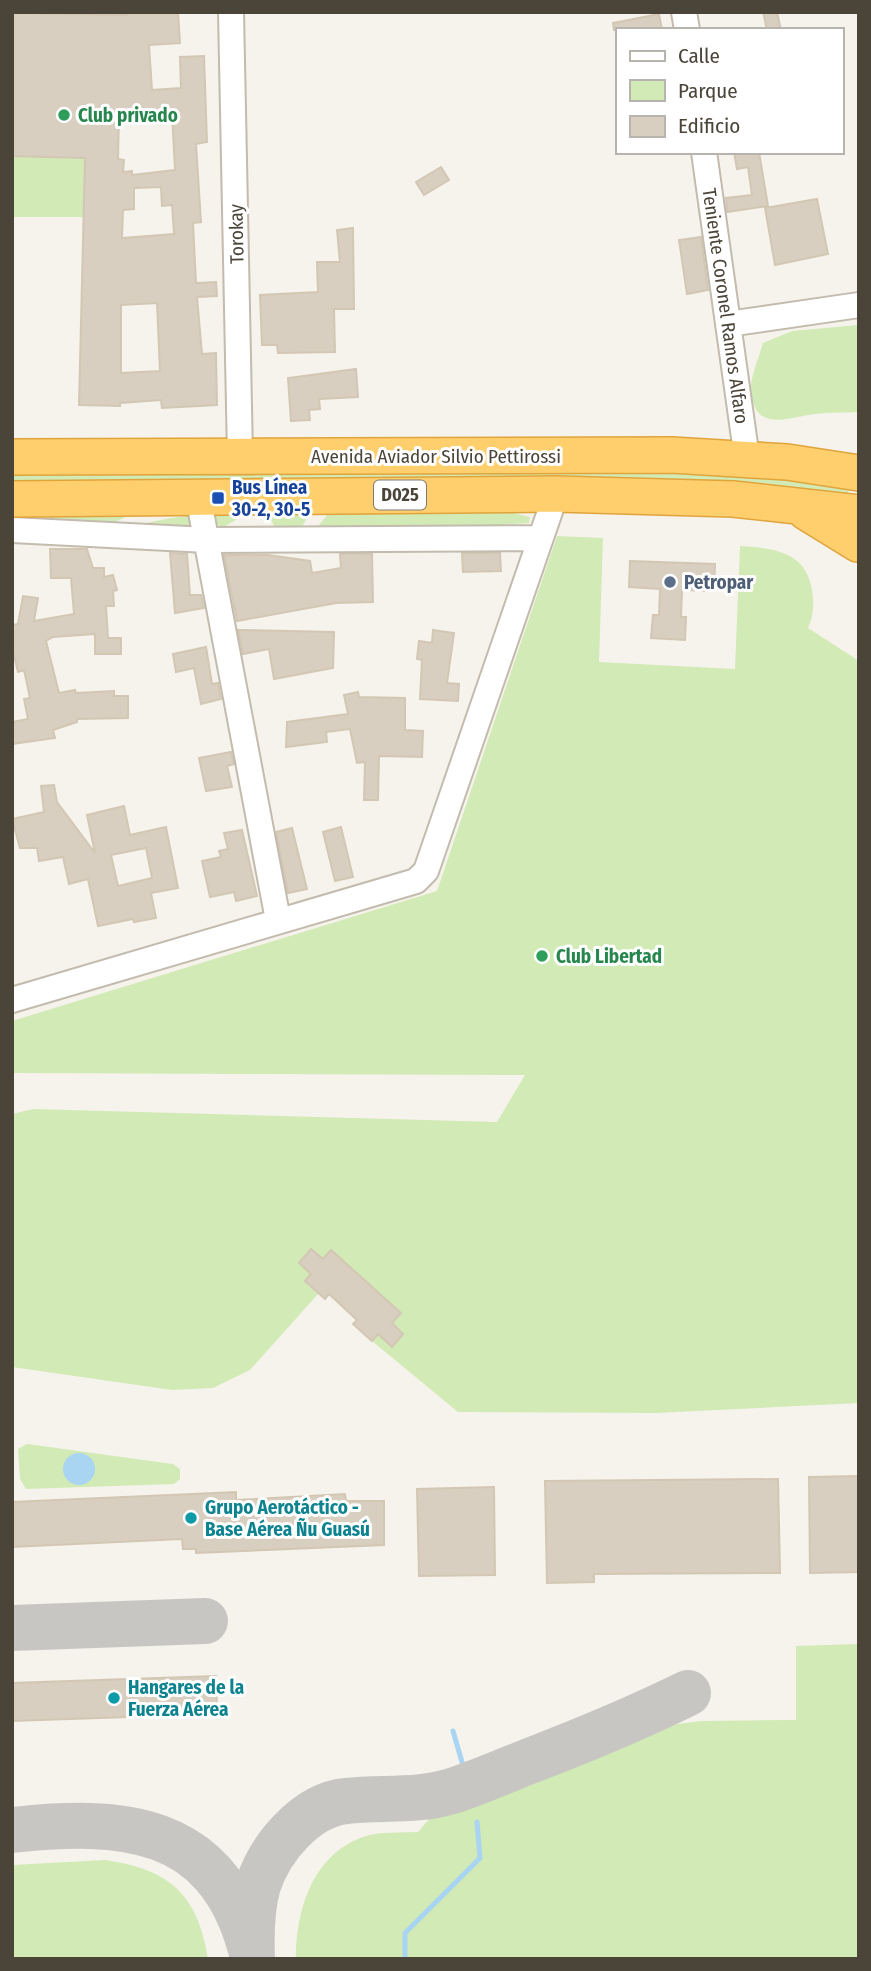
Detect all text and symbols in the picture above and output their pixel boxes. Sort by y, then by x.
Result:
legend [616,28,843,154]
text: Calle [678,43,720,69]
text: Parque [678,78,738,104]
place label: Club privado [78,104,178,127]
marker: Club privado [56,107,72,123]
text: Edificio [678,113,740,139]
street label: Teniente Coronel Ramos Alfaro [698,187,753,425]
street label: Torokay [224,203,249,264]
street label: Avenida Aviador Silvio Pettirossi [311,445,561,468]
place label: Bus Línea 30-2, 30-5 [231,476,310,521]
road number: D025 [374,480,426,509]
marker: Bus Línea 30-2, 30-5 [210,490,226,506]
place label: Petropar [684,571,754,594]
marker: Petropar [662,574,678,590]
place label: Club Libertad [556,945,662,968]
marker: Club Libertad [534,948,550,964]
place label: Grupo Aerotáctico - Base Aérea Ñu Guasú [205,1496,370,1541]
marker: Grupo Aerotáctico - Base Aérea Ñu Guasú [183,1510,199,1526]
place label: Hangares de la Fuerza Aérea [128,1676,244,1721]
marker: Hangares de la Fuerza Aérea [106,1690,122,1706]

